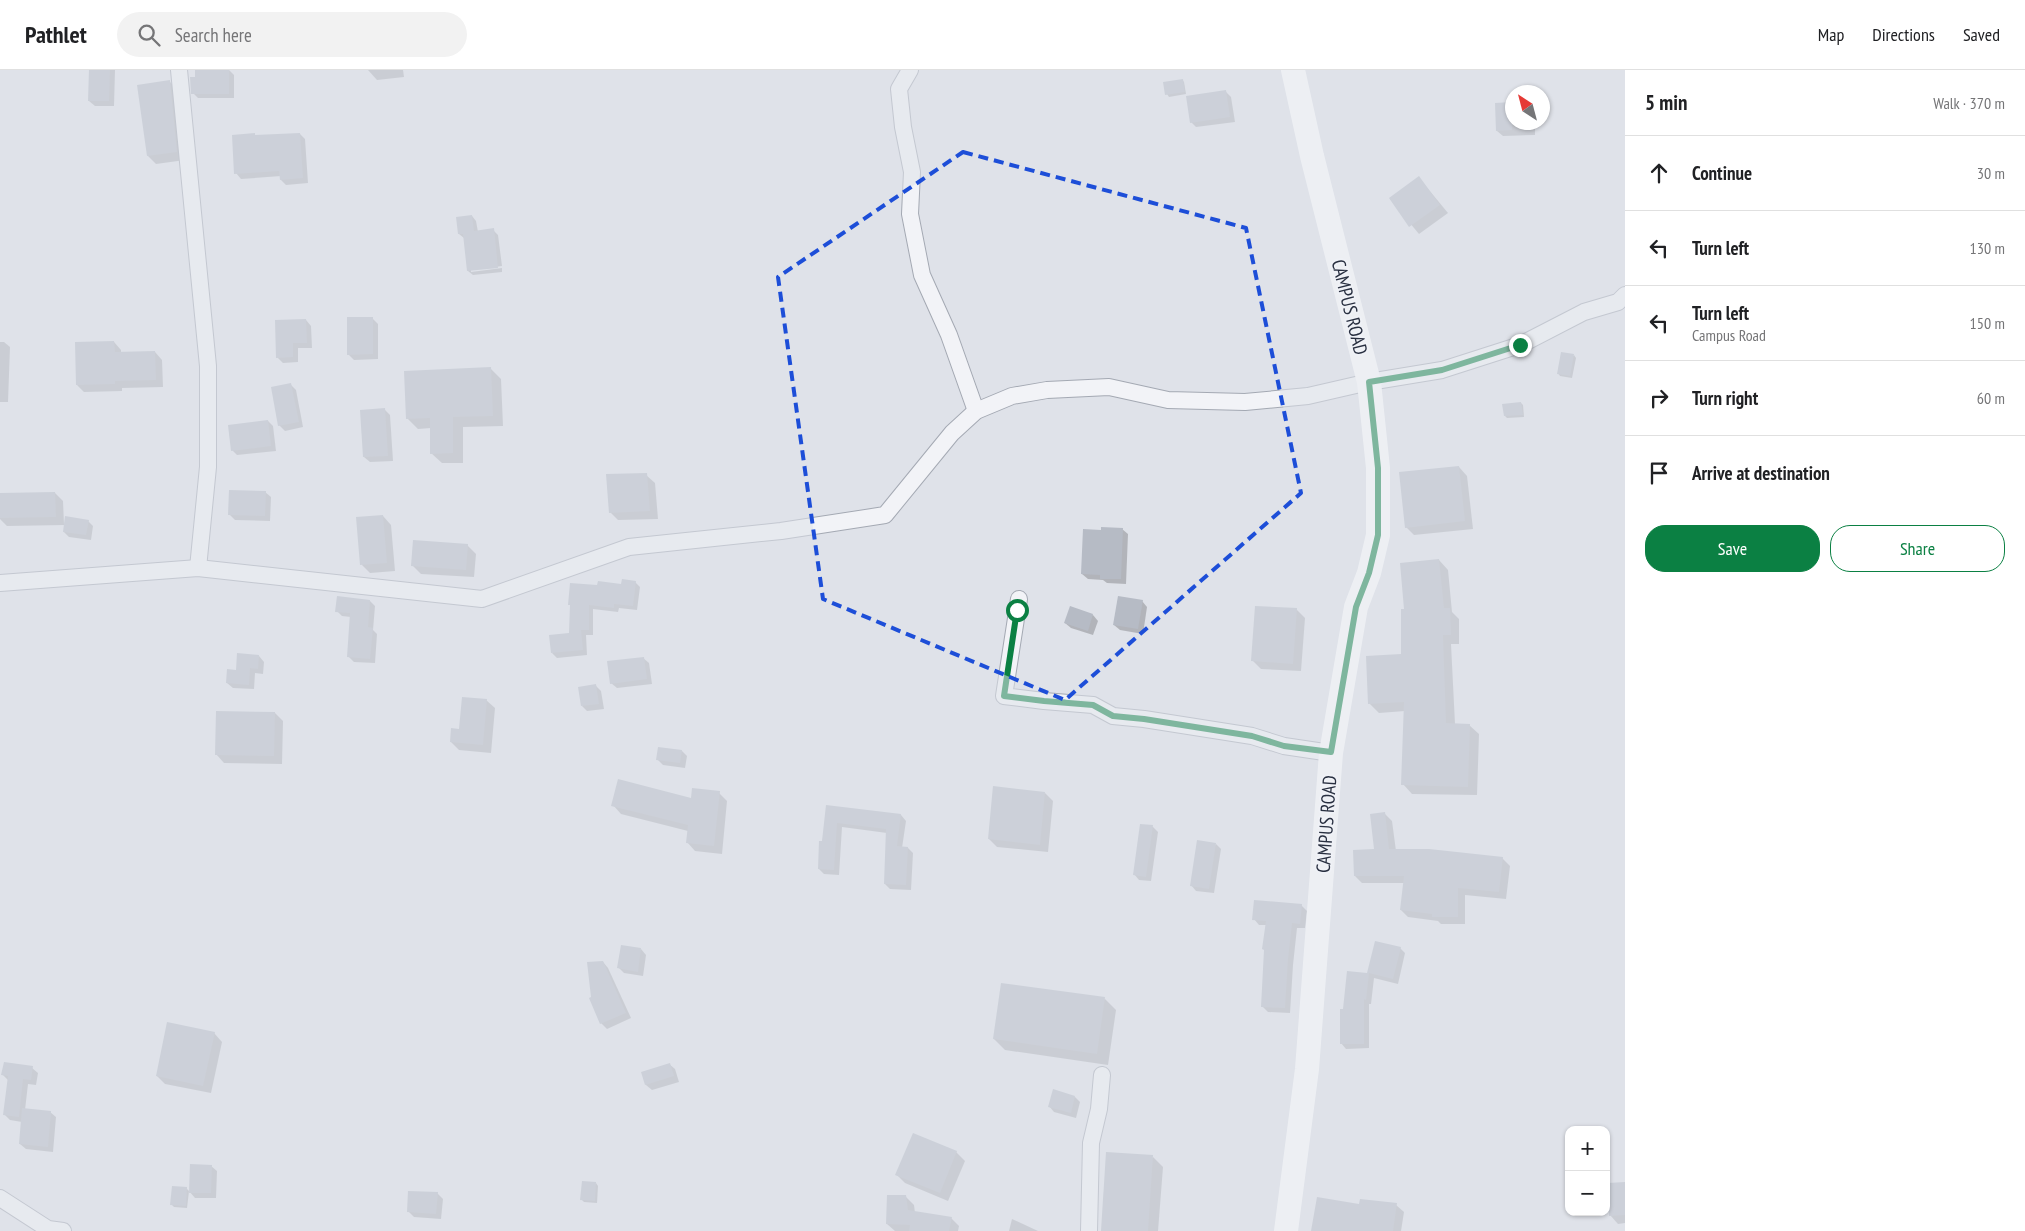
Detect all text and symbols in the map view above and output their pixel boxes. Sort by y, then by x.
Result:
search box [117,12,467,57]
text: Pathlet [25,19,87,50]
icon: search [135,21,163,49]
text: Search here [175,23,252,47]
text: Map [1818,23,1844,46]
text: Directions [1872,23,1935,46]
text: Saved [1963,23,2000,46]
north arrow [1505,85,1550,130]
text: 5 min [1645,89,1687,116]
text: Walk · 370 m [1933,93,2005,113]
icon: ahead [1645,159,1673,187]
text: Continue [1692,161,1752,185]
text: 30 m [1977,163,2005,183]
icon: left [1645,234,1673,262]
text: Turn left [1692,236,1749,260]
text: 130 m [1970,238,2005,258]
street label: CAMPUS ROAD [1327,257,1373,357]
text: Turn left [1692,301,1749,325]
icon: left [1645,309,1673,337]
text: 150 m [1970,313,2005,333]
text: Campus Road [1692,325,1766,345]
route end [1509,334,1532,357]
icon: right [1645,384,1673,412]
text: Turn right [1692,386,1758,410]
text: 60 m [1977,388,2005,408]
icon: arrive [1645,459,1673,487]
text: Arrive at destination [1692,461,1830,485]
button: Save [1645,525,1820,572]
button: Share [1830,525,2005,572]
route start [1006,599,1029,622]
street label: CAMPUS ROAD [1311,774,1341,873]
map controls [1565,1126,1610,1216]
button: + [1565,1126,1610,1171]
button: − [1565,1171,1610,1216]

